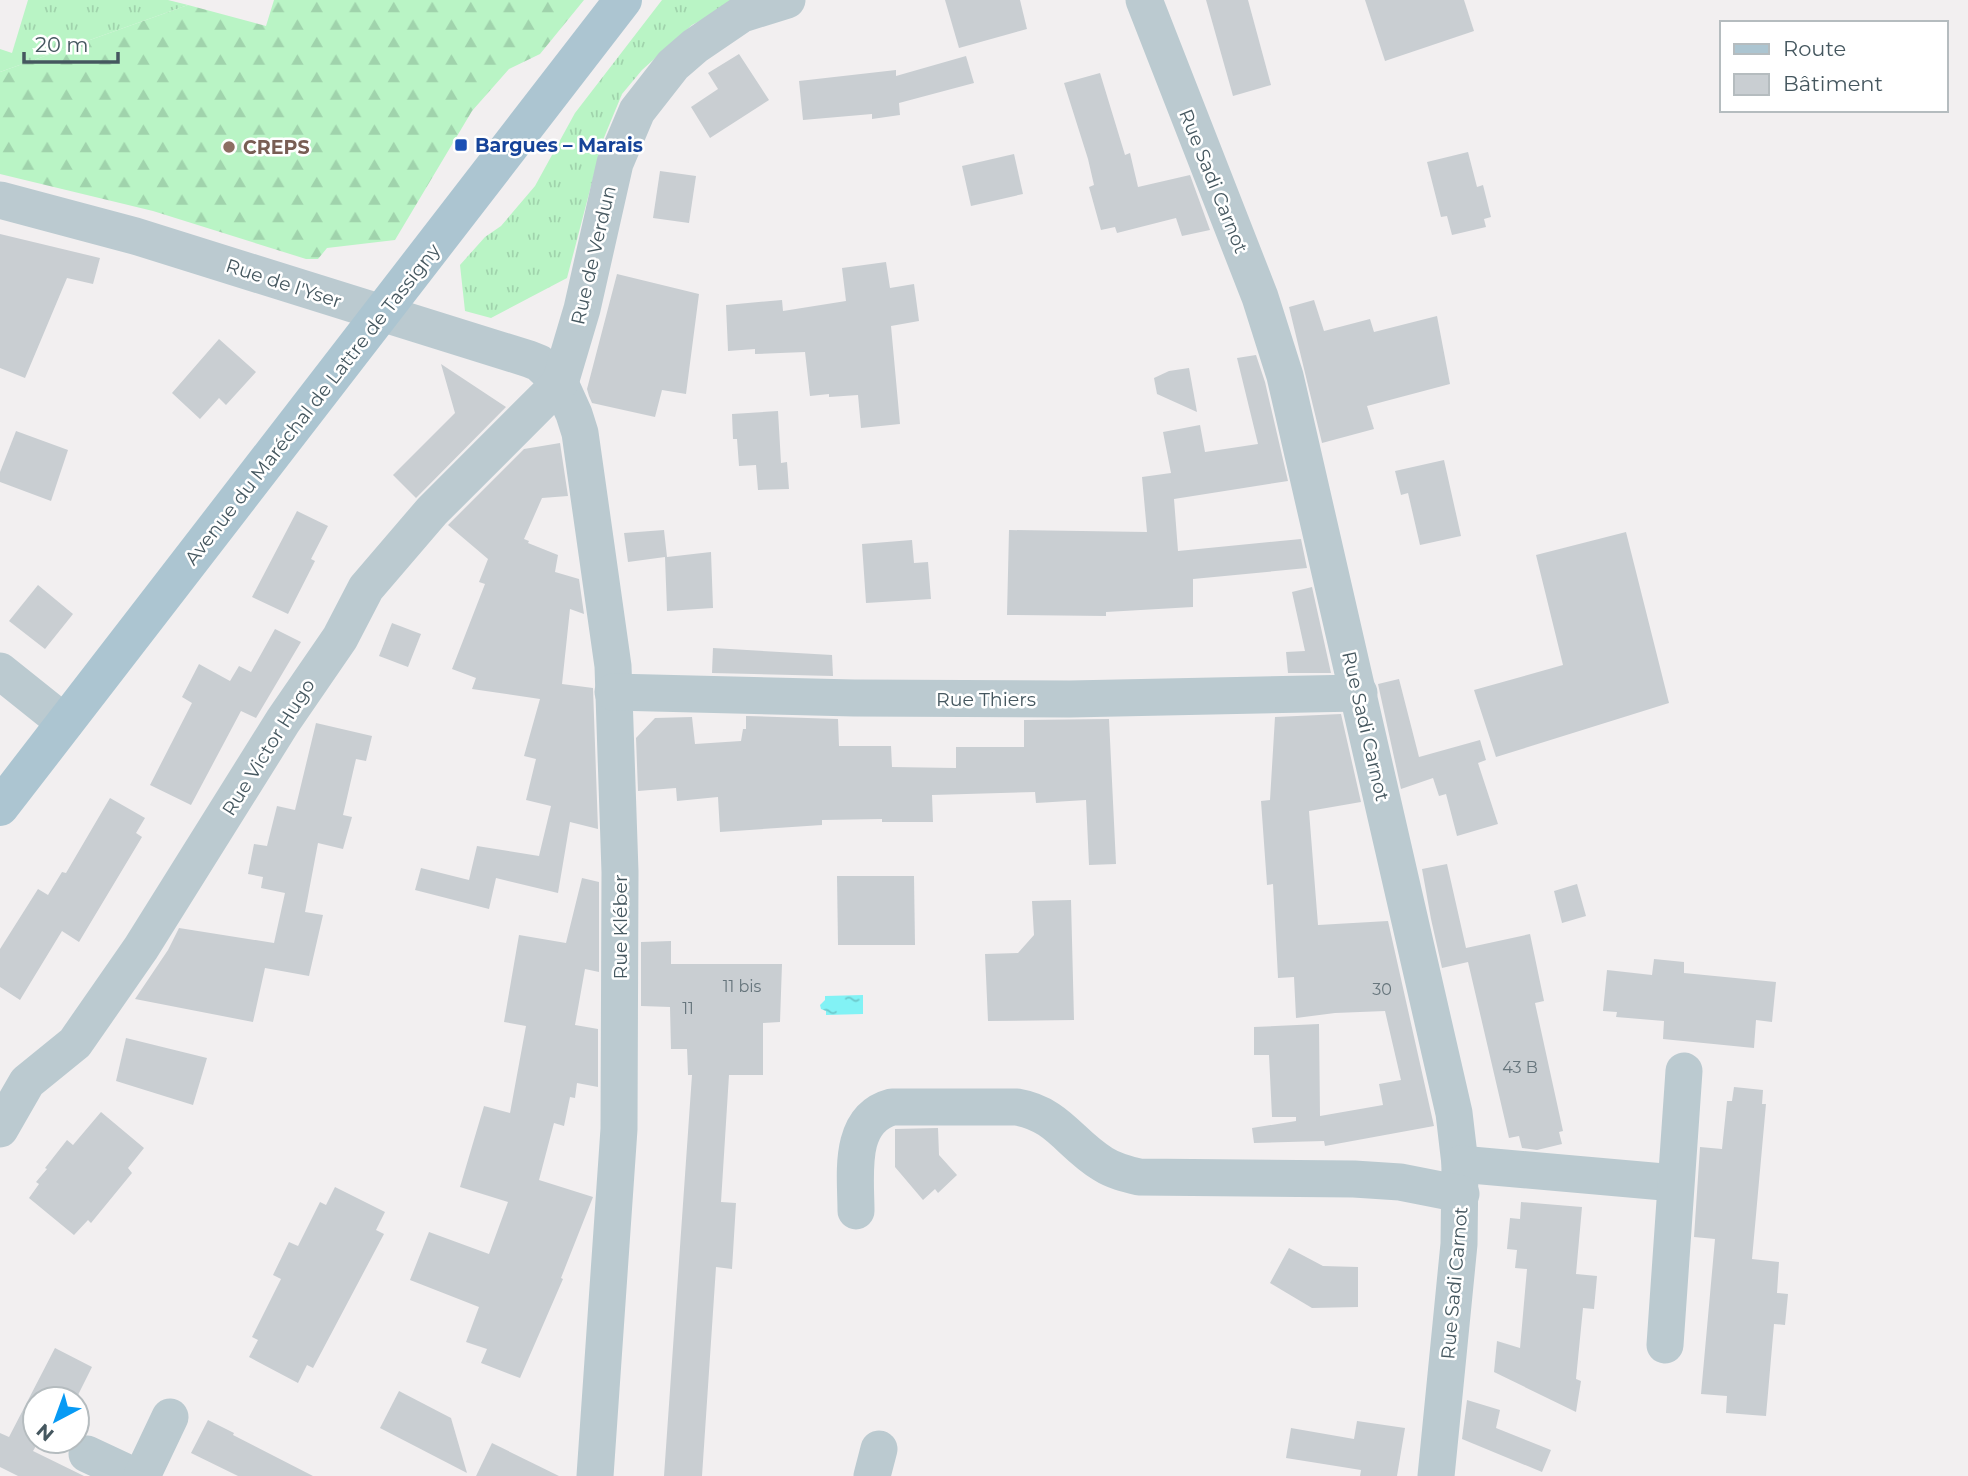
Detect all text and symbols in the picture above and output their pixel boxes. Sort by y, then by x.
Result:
scale bar [24,21,119,65]
legend [1720,21,1947,112]
text: 20 m [35,32,89,57]
text: Route [1783,36,1846,61]
text: Bâtiment [1783,71,1883,96]
street label: Rue Sadi Carnot [1174,106,1253,257]
place label: Bargues – Marais [475,134,643,157]
place label: CREPS [243,136,310,159]
marker: Bargues – Marais [453,137,469,153]
marker: CREPS [221,139,237,155]
street label: Rue de Verdun [566,183,621,327]
street label: Avenue du Maréchal de Lattre de Tassigny [180,239,445,570]
street label: Rue de l'Yser [223,254,345,313]
street label: Rue Sadi Carnot [1337,649,1394,804]
street label: Rue Victor Hugo [217,675,320,820]
street label: Rue Thiers [936,688,1036,711]
street label: Rue Kléber [609,874,632,980]
house number: 11 bis [723,977,762,996]
house number: 30 [1372,980,1392,999]
house number: 11 [682,999,694,1018]
house number: 43 B [1502,1058,1538,1077]
street label: Rue Sadi Carnot [1436,1205,1473,1360]
north arrow [21,1385,91,1455]
text: N [32,1419,59,1446]

